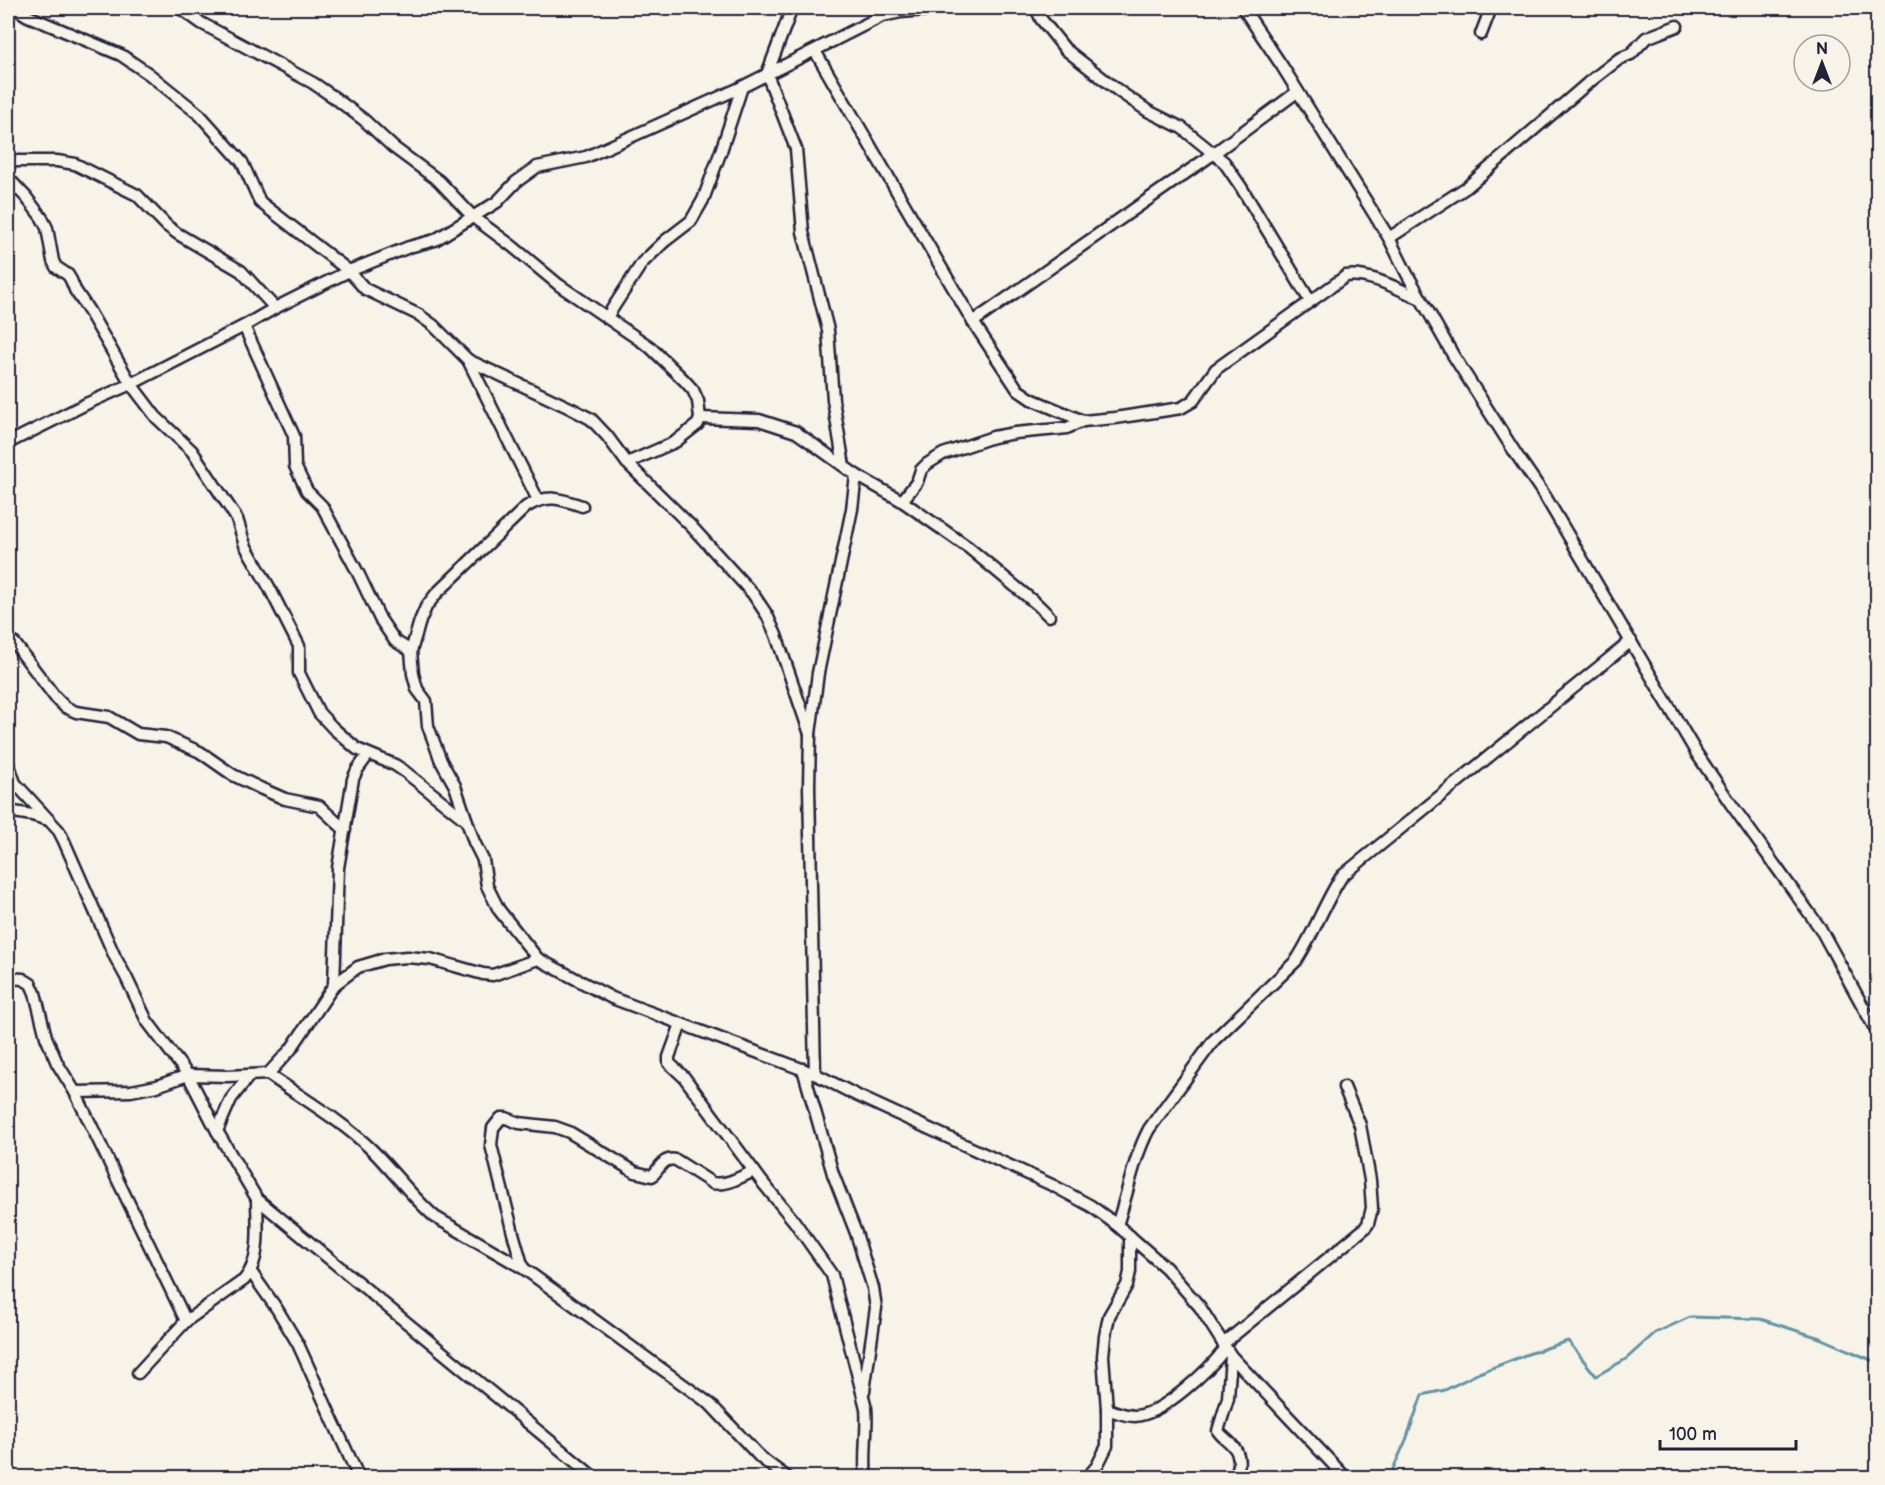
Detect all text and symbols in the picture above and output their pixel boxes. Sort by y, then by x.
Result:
north arrow [1792,33,1852,93]
text: N [1816,40,1828,59]
scale bar [1660,1413,1796,1451]
text: 100 m [1669,1424,1717,1445]

